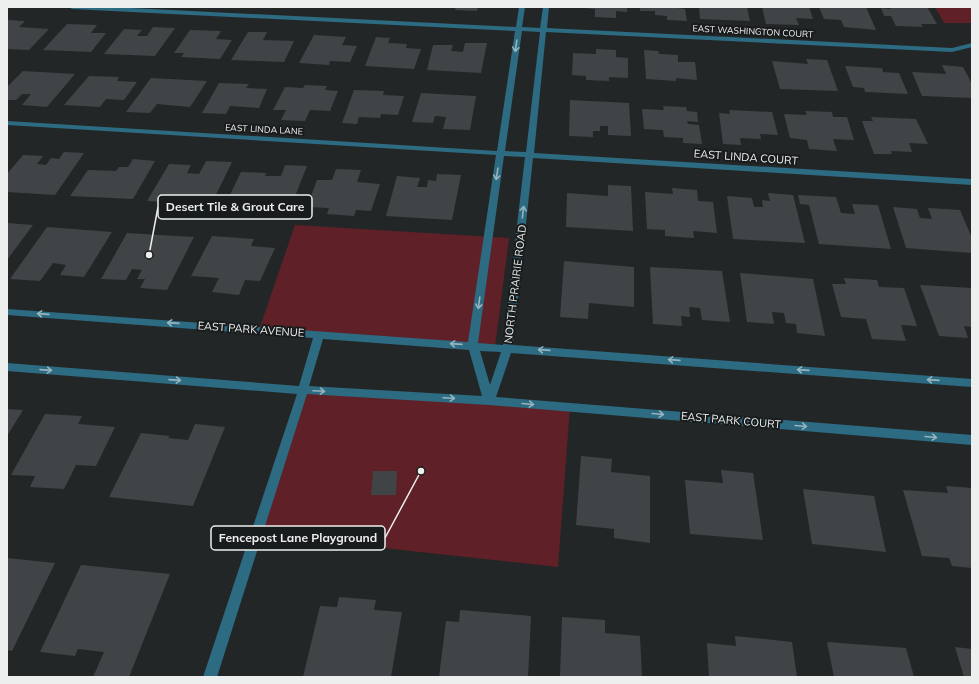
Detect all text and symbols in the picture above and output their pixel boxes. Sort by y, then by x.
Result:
street label: EAST WASHINGTON COURT [692,22,814,40]
one-way arrow [512,39,520,52]
street label: EAST LINDA LANE [225,121,303,137]
street label: EAST LINDA COURT [693,146,799,168]
one-way arrow [493,167,501,180]
callout: Desert Tile & Grout Care [158,195,312,219]
text: Desert Tile & Grout Care [166,199,305,214]
one-way arrow [520,206,527,219]
street label: NORTH PRAIRIE ROAD [501,224,529,344]
one-way arrow [475,296,483,309]
one-way arrow [37,311,50,318]
street label: EAST PARK AVENUE [197,318,305,340]
one-way arrow [167,320,180,327]
one-way arrow [450,340,463,347]
one-way arrow [538,347,551,354]
one-way arrow [668,357,681,364]
one-way arrow [39,366,52,374]
one-way arrow [797,367,810,374]
one-way arrow [169,376,182,384]
one-way arrow [927,376,940,383]
one-way arrow [312,387,325,394]
one-way arrow [442,395,455,402]
one-way arrow [521,400,534,407]
street label: EAST PARK COURT [680,409,782,431]
one-way arrow [651,411,664,418]
one-way arrow [794,423,807,430]
one-way arrow [924,433,937,440]
callout: Fencepost Lane Playground [211,526,385,550]
text: Fencepost Lane Playground [219,530,377,545]

